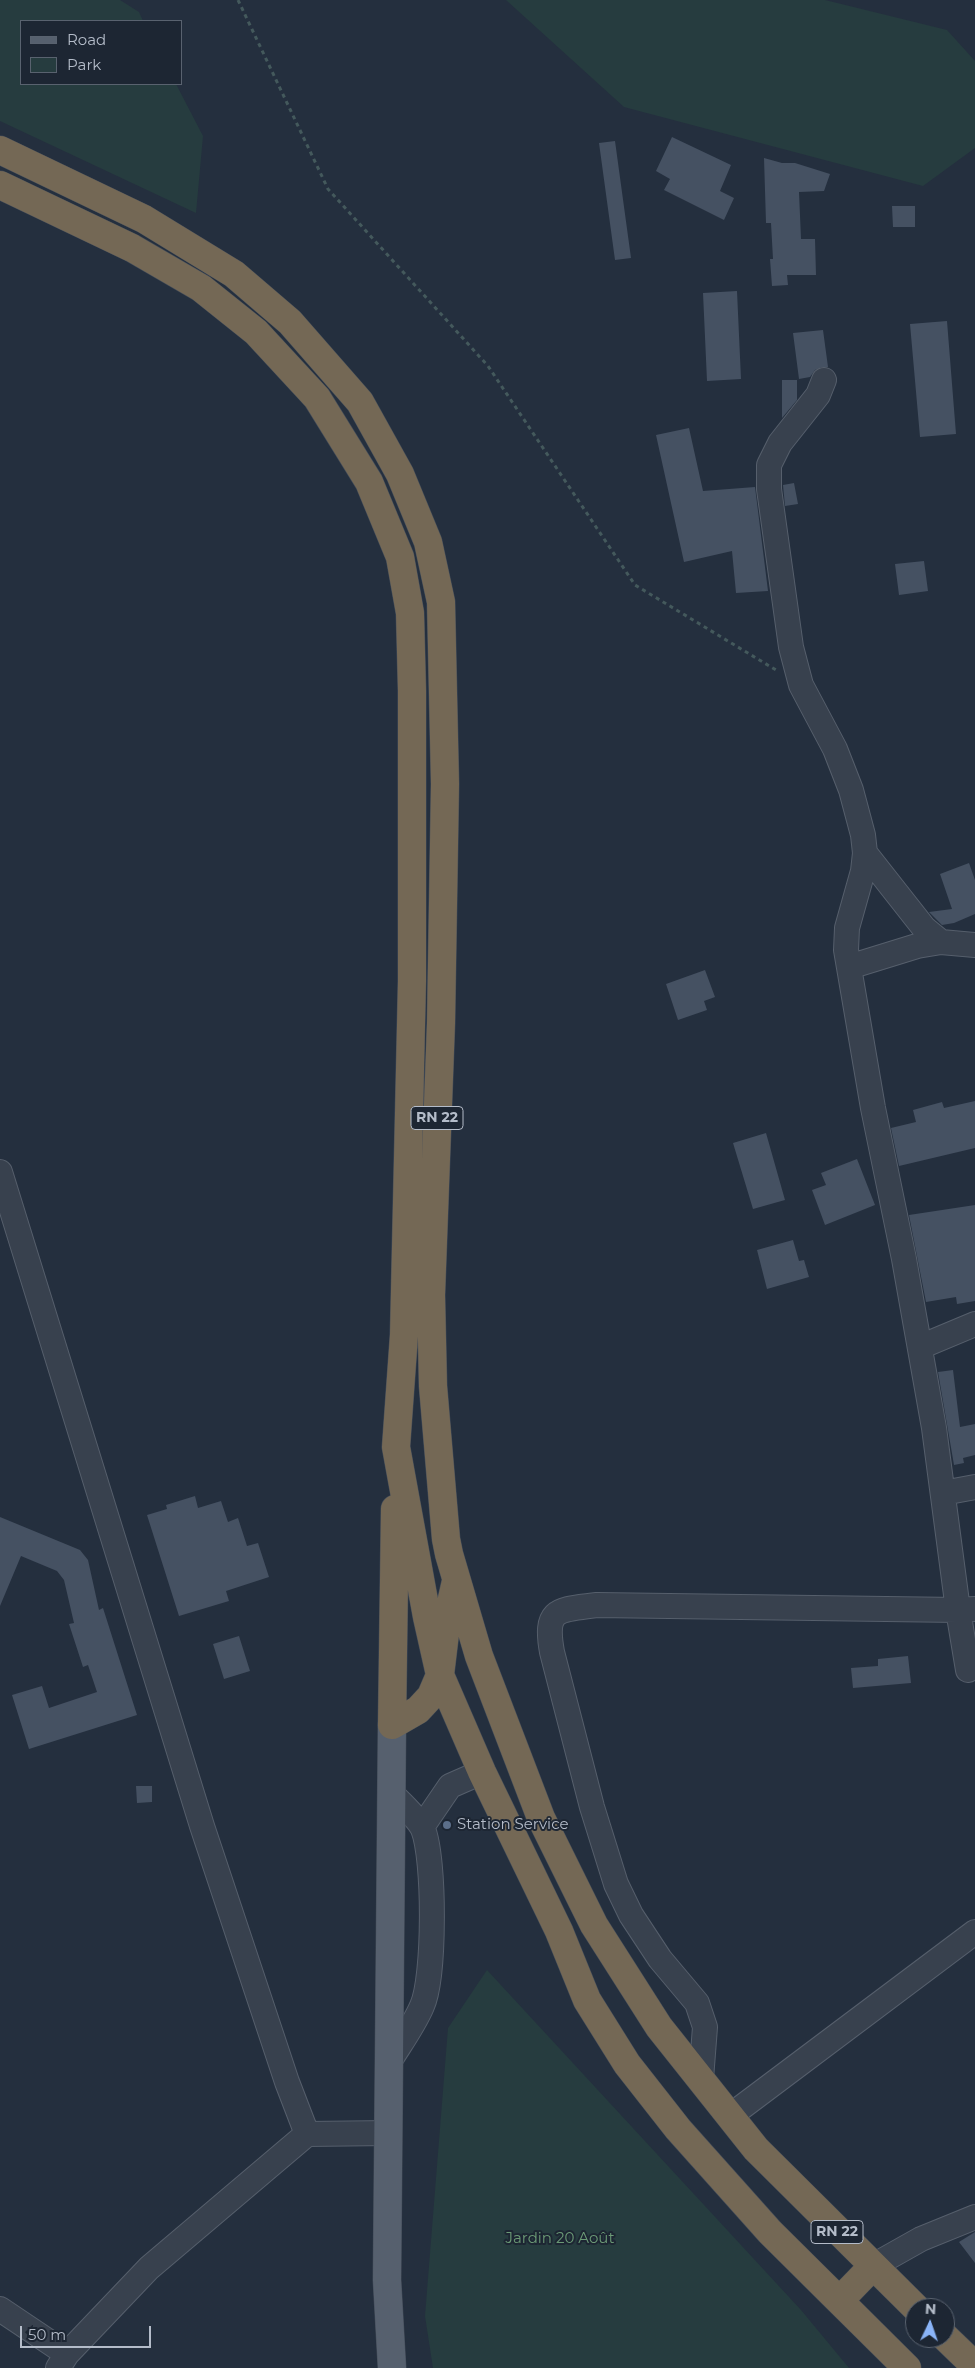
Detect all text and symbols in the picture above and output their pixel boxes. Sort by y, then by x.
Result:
legend [20,20,182,85]
text: Road [67,30,106,49]
text: Park [67,55,101,74]
road number: RN 22 [411,1106,463,1130]
place label: Station Service [457,1816,569,1834]
marker: Station Service [441,1819,453,1831]
road number: RN 22 [811,2220,863,2244]
park label: Jardin 20 Août [505,2230,615,2248]
north arrow [905,2298,955,2348]
text: N [925,2300,937,2318]
scale bar [22,2316,154,2348]
text: 50 m [28,2325,66,2344]

